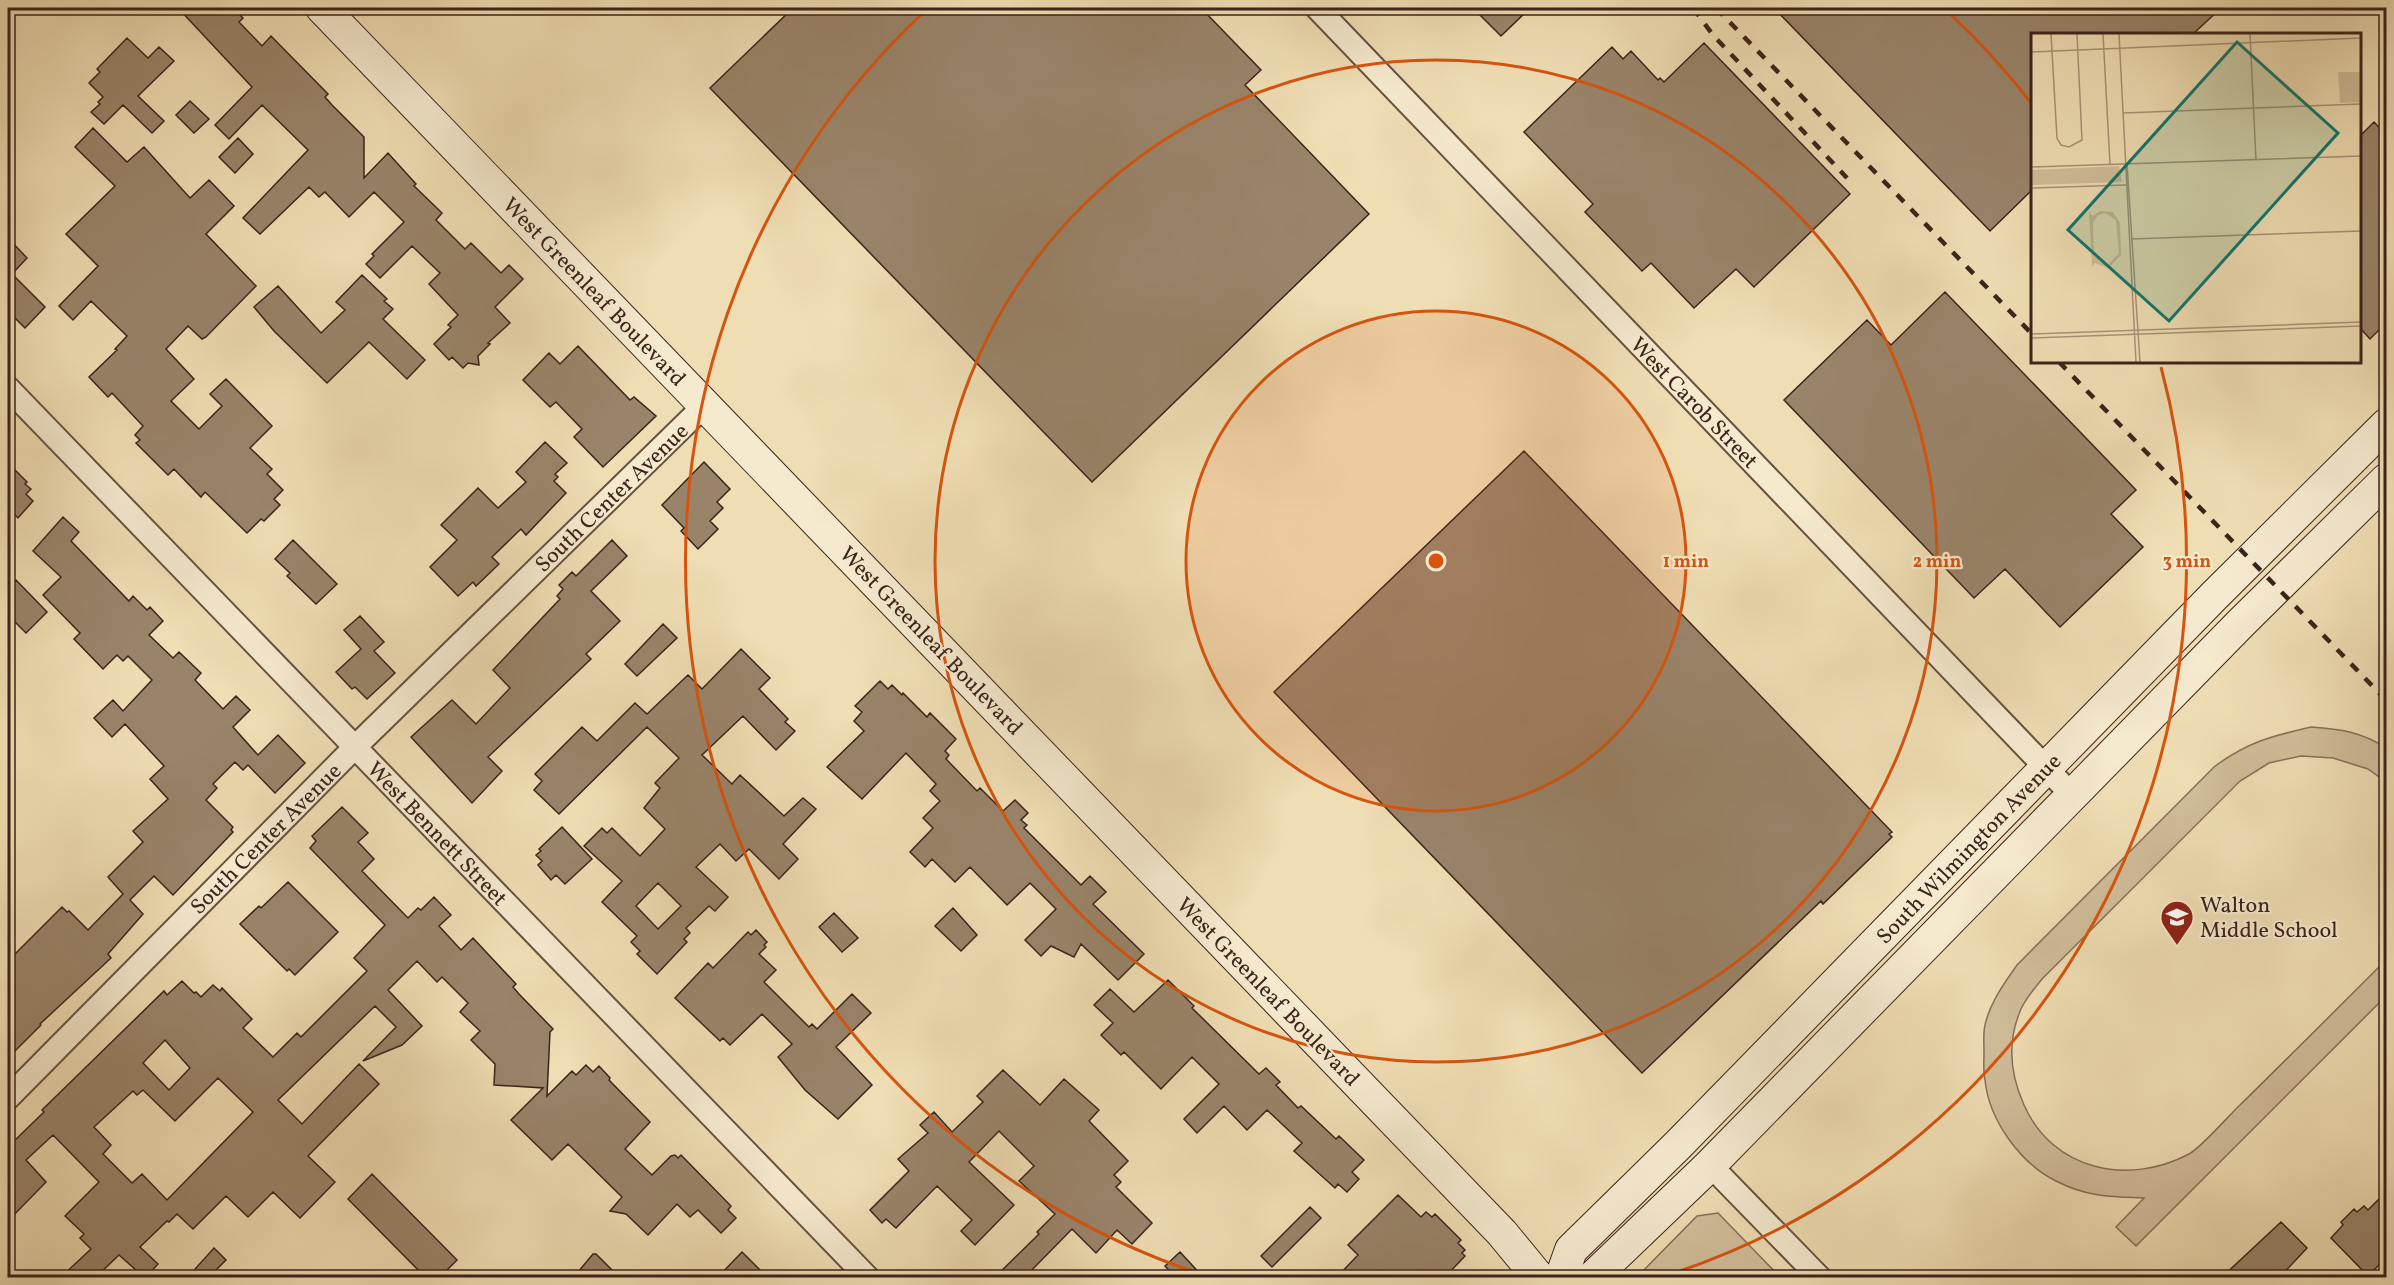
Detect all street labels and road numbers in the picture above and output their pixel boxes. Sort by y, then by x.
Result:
street label: West Greenleaf Boulevard [494,191,692,394]
street label: West Carob Street [1622,331,1764,477]
street label: South Center Avenue [529,417,696,580]
street label: West Greenleaf Boulevard [831,540,1029,743]
street label: South Wilmington Avenue [1870,747,2069,952]
street label: West Bennett Street [359,755,514,914]
street label: South Center Avenue [184,757,349,922]
street label: West Greenleaf Boulevard [1168,891,1366,1094]

